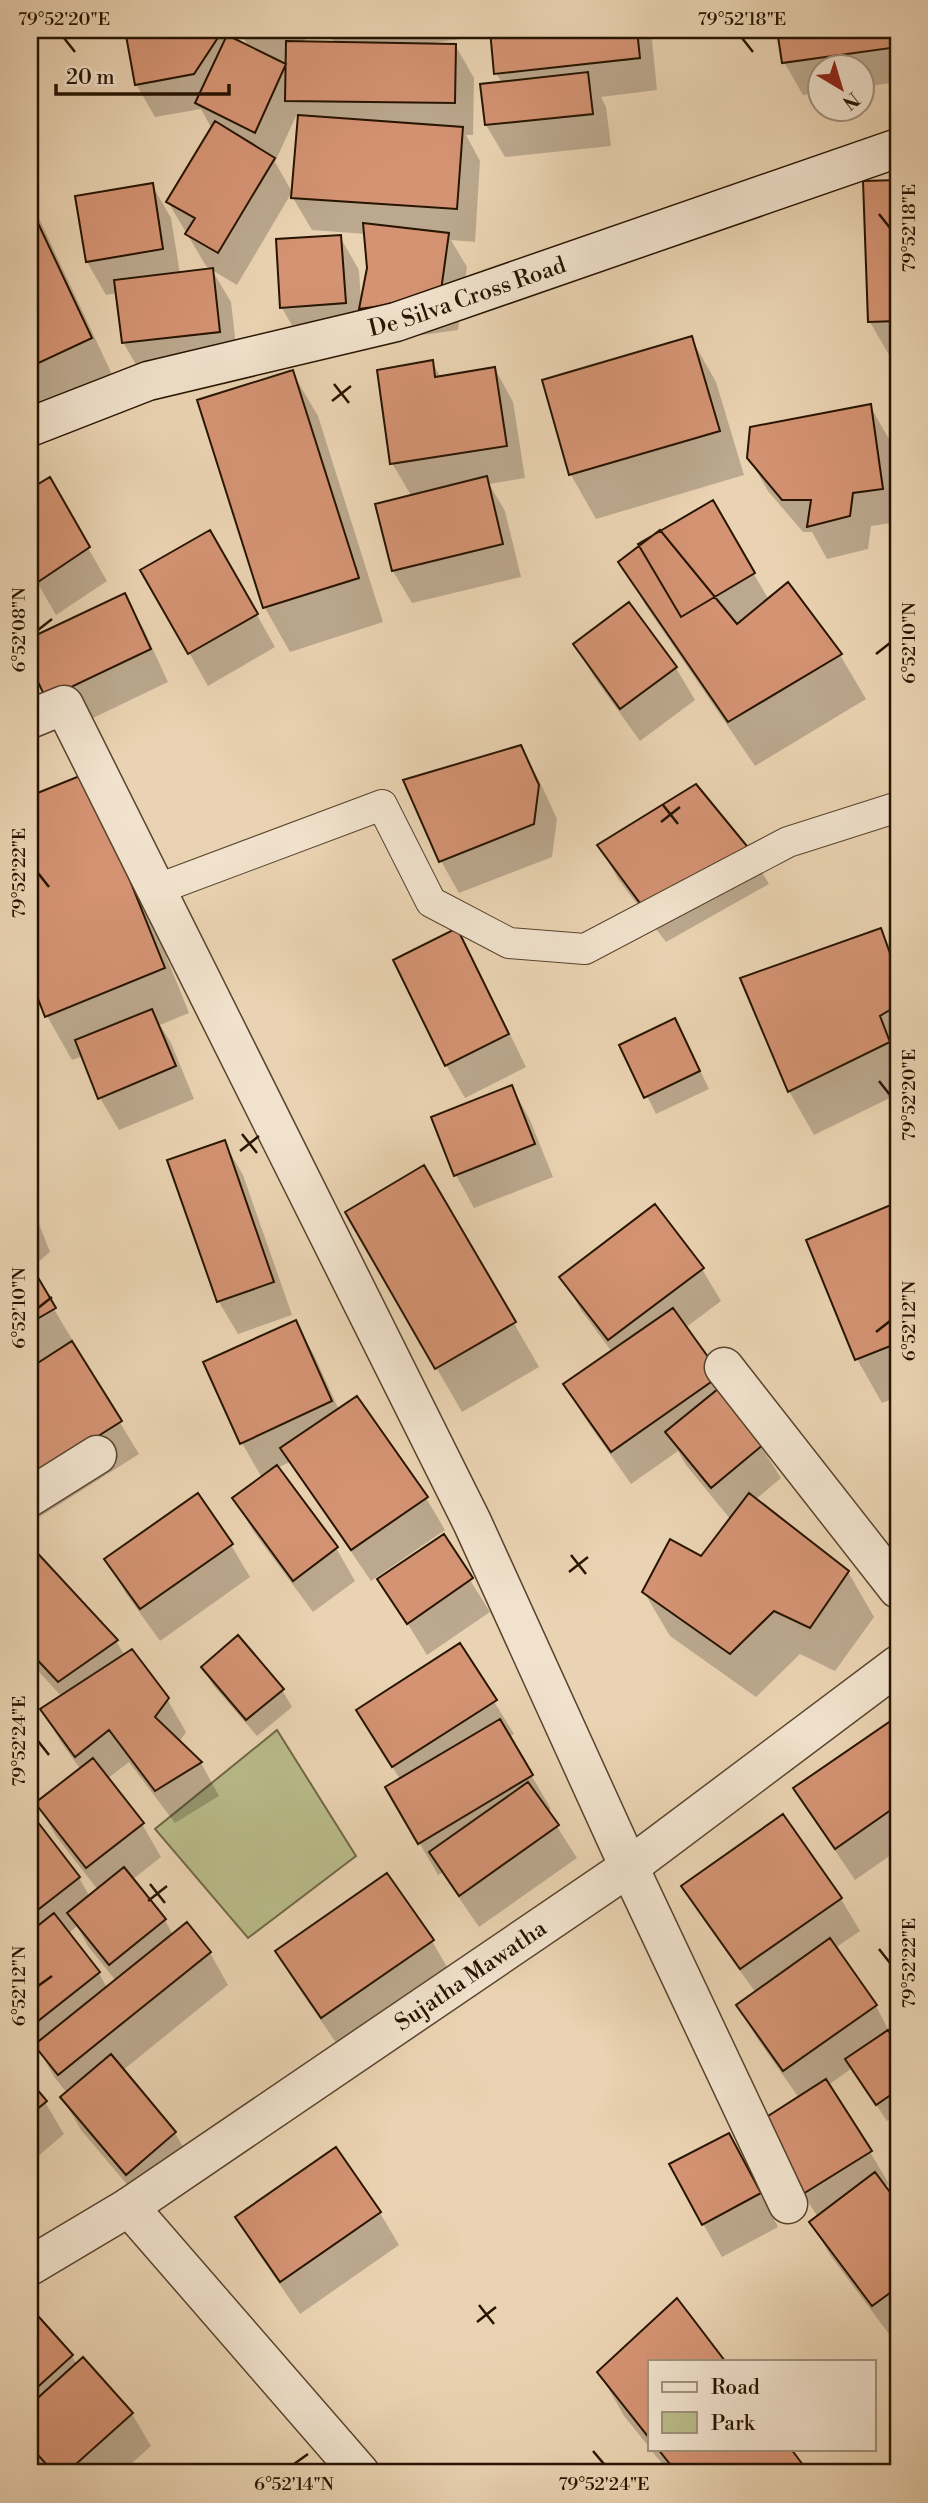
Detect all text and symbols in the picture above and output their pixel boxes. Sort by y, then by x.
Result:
text: 79°52'20"E [18,8,110,31]
text: 79°52'18"E [698,8,786,31]
scale bar [56,52,229,96]
north arrow [806,52,876,122]
text: 20 m [66,65,115,91]
text: N [838,87,864,115]
text: 79°52'18"E [898,184,921,272]
street label: De Silva Cross Road [366,251,570,343]
text: 6°52'08"N [8,587,31,673]
text: 6°52'10"N [898,602,921,684]
text: 79°52'22"E [8,828,31,918]
text: 79°52'20"E [898,1049,921,1141]
text: 6°52'10"N [8,1267,31,1349]
text: 6°52'12"N [898,1280,921,1361]
text: 79°52'24"E [8,1695,31,1787]
street label: Sujatha Mawatha [390,1914,552,2037]
text: 79°52'22"E [898,1918,921,2008]
text: 6°52'12"N [8,1945,31,2026]
legend [648,2360,876,2450]
text: Road [711,2375,760,2401]
text: Park [711,2411,756,2437]
text: 6°52'14"N [254,2473,335,2496]
text: 79°52'24"E [558,2473,650,2496]

